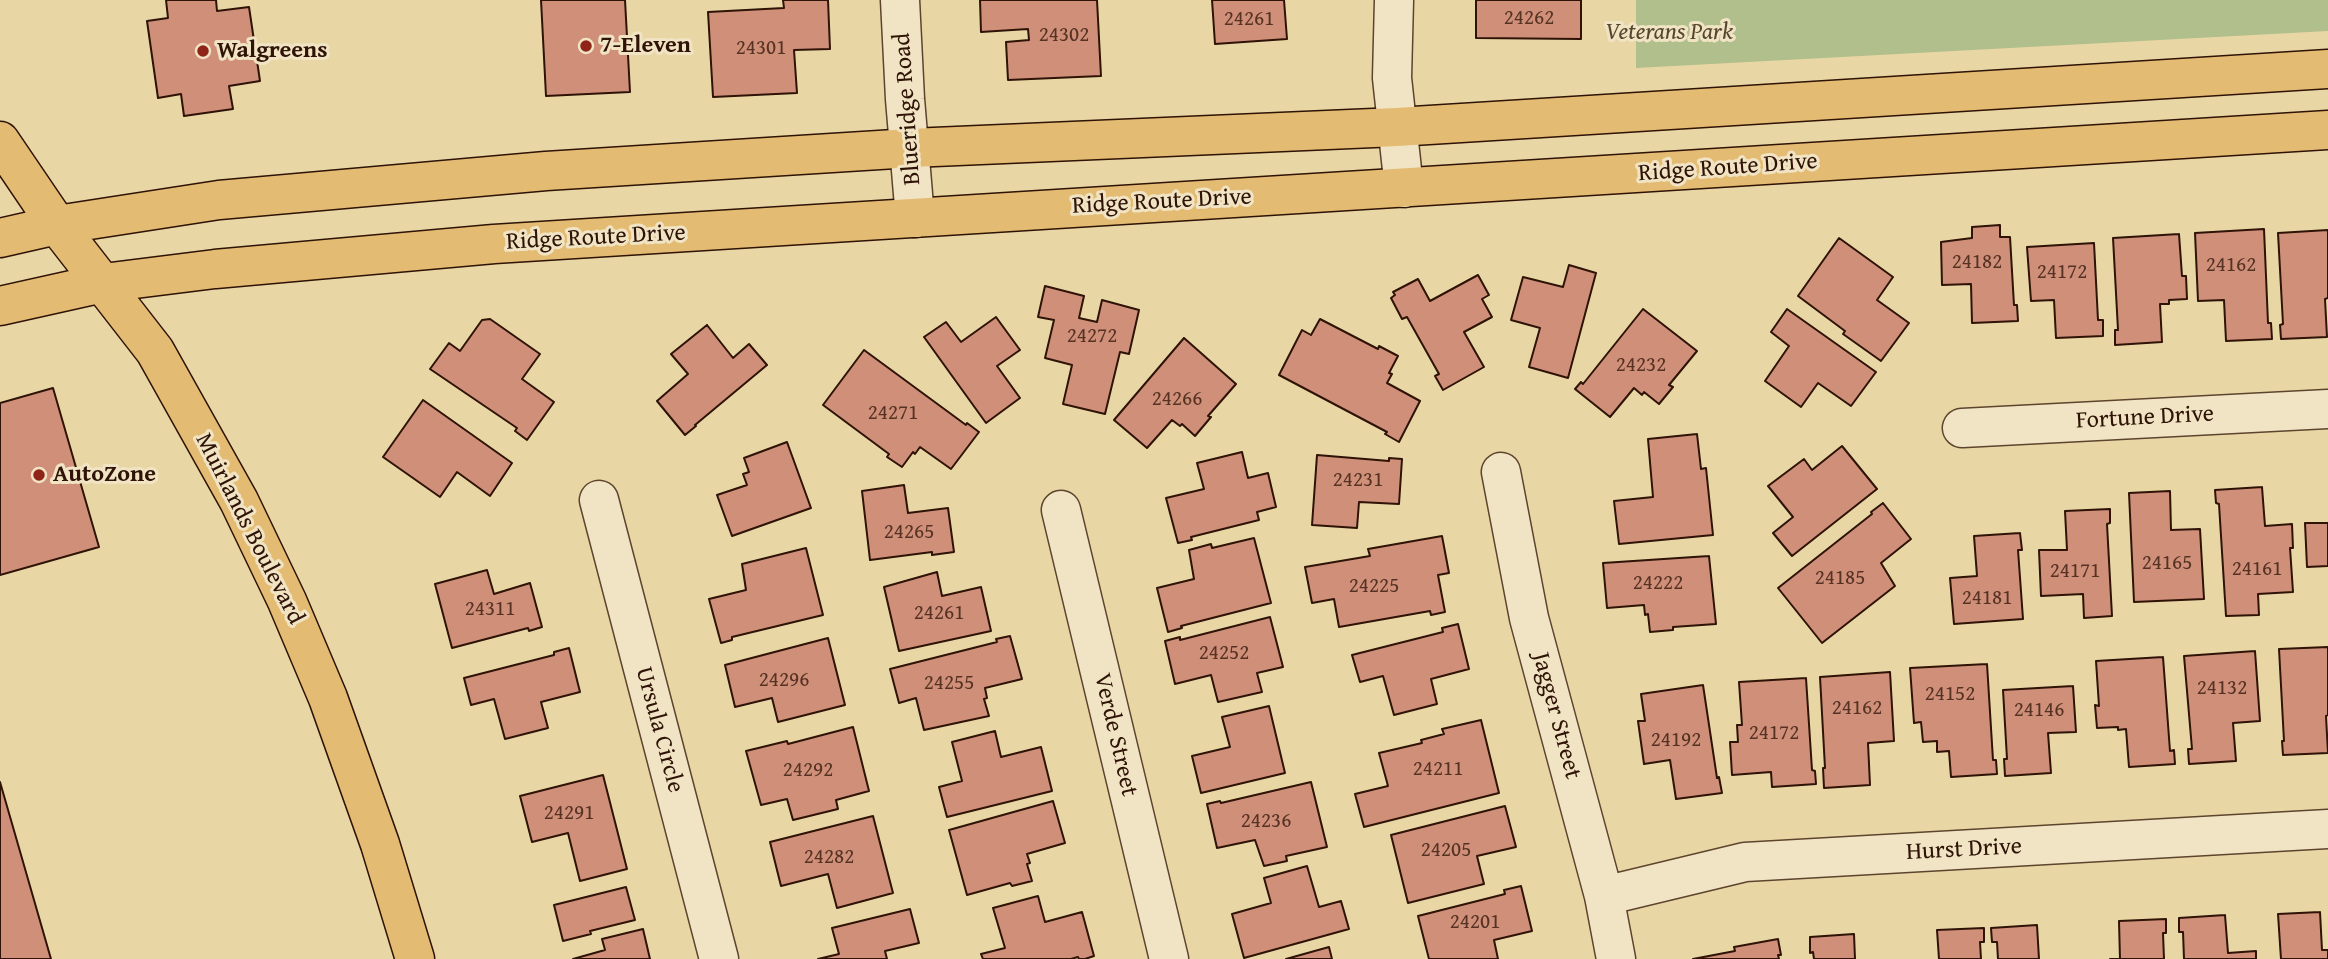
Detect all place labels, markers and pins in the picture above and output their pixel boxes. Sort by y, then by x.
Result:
place label: 7-Eleven [600,32,691,60]
place label: Walgreens [217,37,328,65]
marker: 7-Eleven [578,38,594,54]
marker: Walgreens [195,43,211,59]
place label: AutoZone [53,461,156,489]
marker: AutoZone [31,467,47,483]

